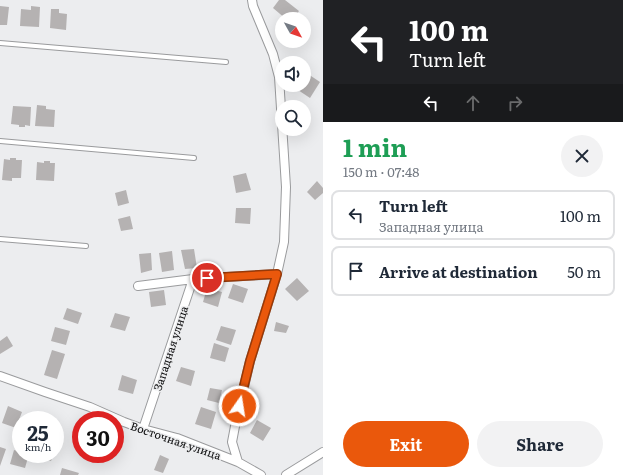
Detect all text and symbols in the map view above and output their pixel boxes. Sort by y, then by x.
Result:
text: 100 m [409,8,489,50]
north arrow [275,12,311,48]
map controls [275,12,311,136]
icon: left [343,16,395,68]
text: Turn left [409,46,486,73]
button: sound [275,56,311,92]
icon: left [420,92,442,114]
icon: ahead [462,92,484,114]
icon: right [504,92,526,114]
button: search [275,100,311,136]
text: 1 min [343,129,407,164]
button: close [561,135,603,177]
text: 150 m · 07:48 [343,162,419,181]
text: Turn left [379,194,448,217]
icon: left [345,204,367,226]
text: 100 m [560,204,601,227]
text: Западная улица [379,217,483,236]
icon: arrive [345,260,367,282]
text: Arrive at destination [379,260,538,283]
text: 50 m [567,260,601,283]
pin [190,261,224,295]
icon: arrive [196,267,218,289]
street label: Западная улица [149,303,191,392]
position arrow [218,385,260,427]
speed limit sign: 30 [72,411,124,463]
text: 25 [27,417,49,447]
street label: Восточная улица [129,417,224,463]
button: Exit [343,421,469,467]
button: Share [477,421,603,467]
text: km/h [25,439,51,454]

